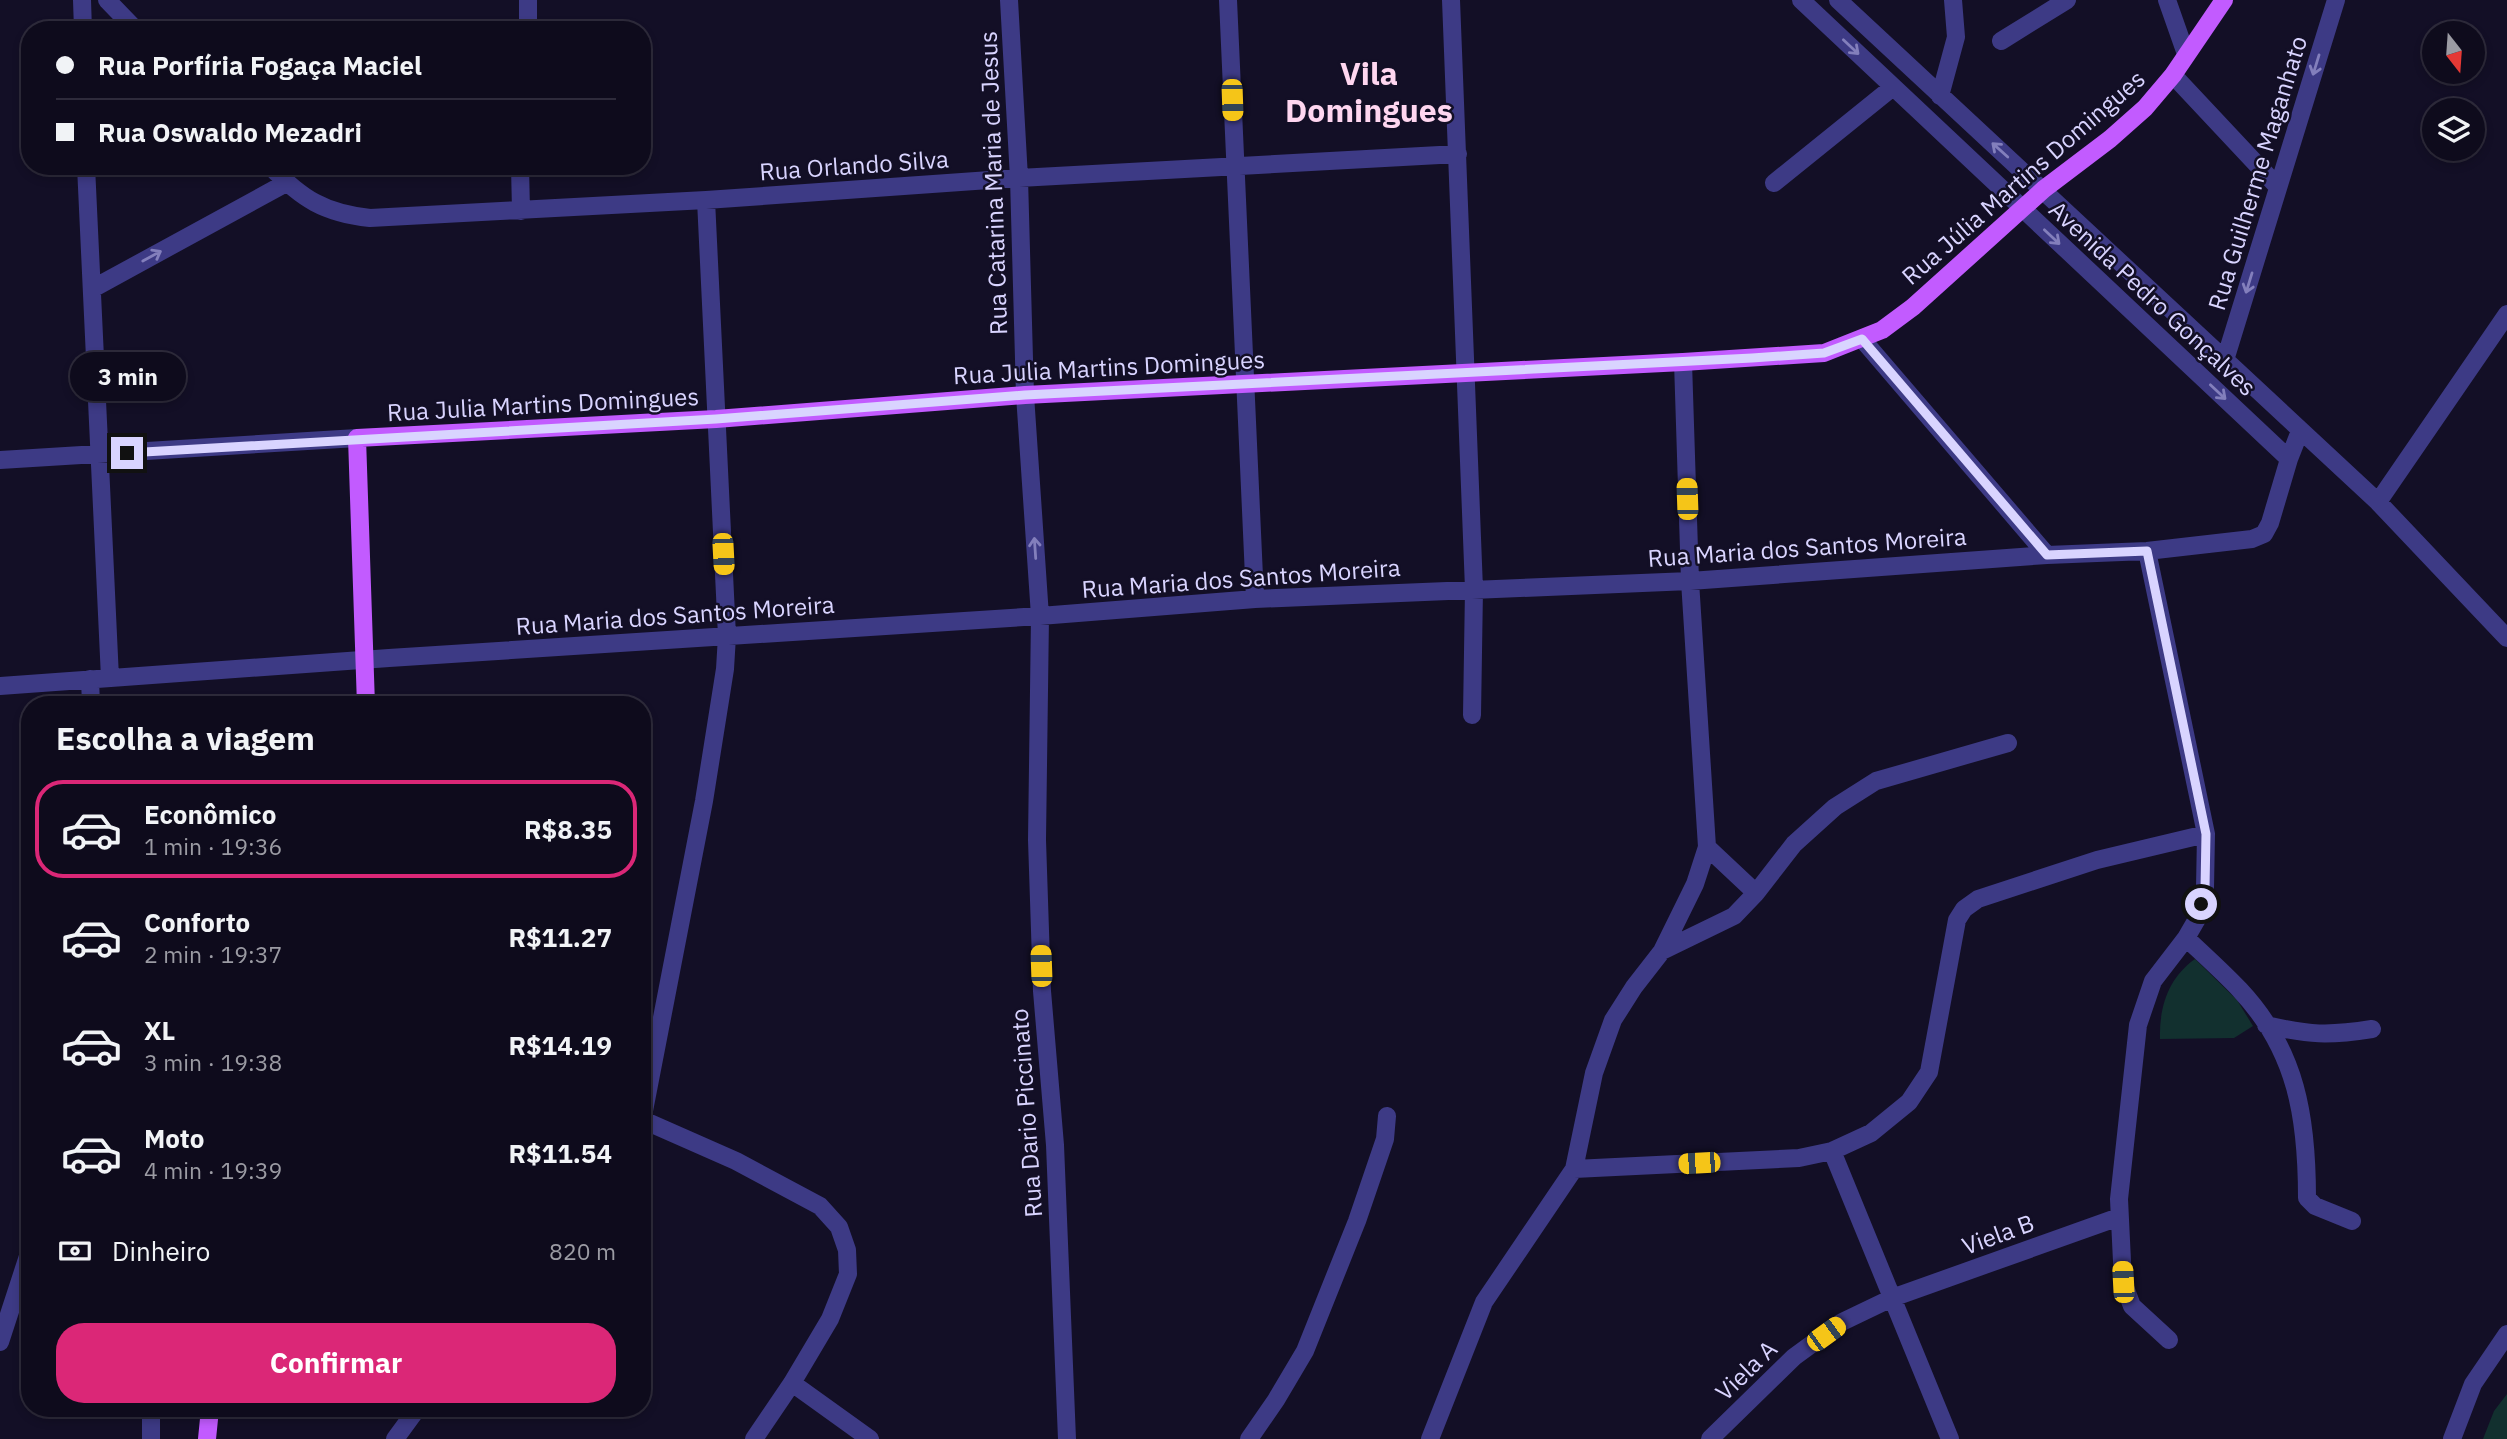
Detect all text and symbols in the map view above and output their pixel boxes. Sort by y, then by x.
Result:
north arrow [2422,21,2485,84]
map controls [2422,21,2485,161]
street label: Rua Catarina Maria de Jesus [972,30,1014,336]
street label: Rua Guilherme Maganhato [2200,32,2314,314]
one-way arrow [1842,38,1859,55]
text: Rua Porfíria Fogaça Maciel [98,48,422,82]
district label: Vila Domingues [1285,52,1453,131]
one-way arrow [2309,54,2321,76]
street label: Rua Júlia Martins Domingues [1895,63,2151,291]
car [1221,79,1244,121]
button: layers [2422,98,2485,161]
text: Rua Oswaldo Mezadri [98,115,362,149]
street label: Rua Orlando Silva [758,142,950,188]
one-way arrow [1991,142,2009,158]
street label: Avenida Pedro Gonçalves [2043,194,2263,402]
one-way arrow [2043,228,2060,245]
one-way arrow [141,249,161,263]
one-way arrow [2241,271,2254,293]
street label: Rua Julia Martins Domingues [952,343,1266,391]
callout: 3 min [69,351,185,400]
text: 3 min [98,361,158,391]
street label: Rua Julia Martins Domingues [386,380,700,428]
one-way arrow [2209,384,2226,401]
route end [111,437,143,469]
car [1676,478,1699,520]
street label: Rua Maria dos Santos Moreira [1646,520,1968,574]
car [712,532,735,576]
one-way arrow [1028,538,1041,560]
street label: Rua Maria dos Santos Moreira [1080,551,1402,605]
street label: Rua Maria dos Santos Moreira [514,588,836,642]
text: Escolha a viagem [56,717,315,759]
text: Econômico [144,797,276,831]
icon: car [60,798,123,861]
text: R$8.35 [524,812,612,846]
text: 1 min · 19:36 [144,831,282,861]
route start [2185,888,2217,920]
text: Conforto [144,905,250,939]
icon: car [60,906,123,969]
text: R$11.27 [508,920,612,954]
text: 2 min · 19:37 [144,939,282,969]
car [1030,945,1053,987]
street label: Rua Dario Piccinato [1003,1008,1049,1218]
text: XL [144,1013,175,1047]
icon: car [60,1014,123,1077]
text: R$14.19 [508,1028,612,1062]
text: 3 min · 19:38 [144,1047,282,1077]
text: Moto [144,1121,204,1155]
icon: car [60,1122,123,1185]
text: R$11.54 [508,1136,612,1170]
car [1678,1151,1721,1175]
text: 4 min · 19:39 [144,1155,282,1185]
street label: Viela B [1958,1206,2038,1262]
icon: cash [56,1232,94,1270]
text: Dinheiro [112,1234,210,1268]
text: 820 m [549,1236,616,1266]
car [2112,1260,2135,1304]
car [1803,1313,1850,1355]
button: Confirmar [56,1323,616,1403]
street label: Viela A [1708,1333,1784,1407]

